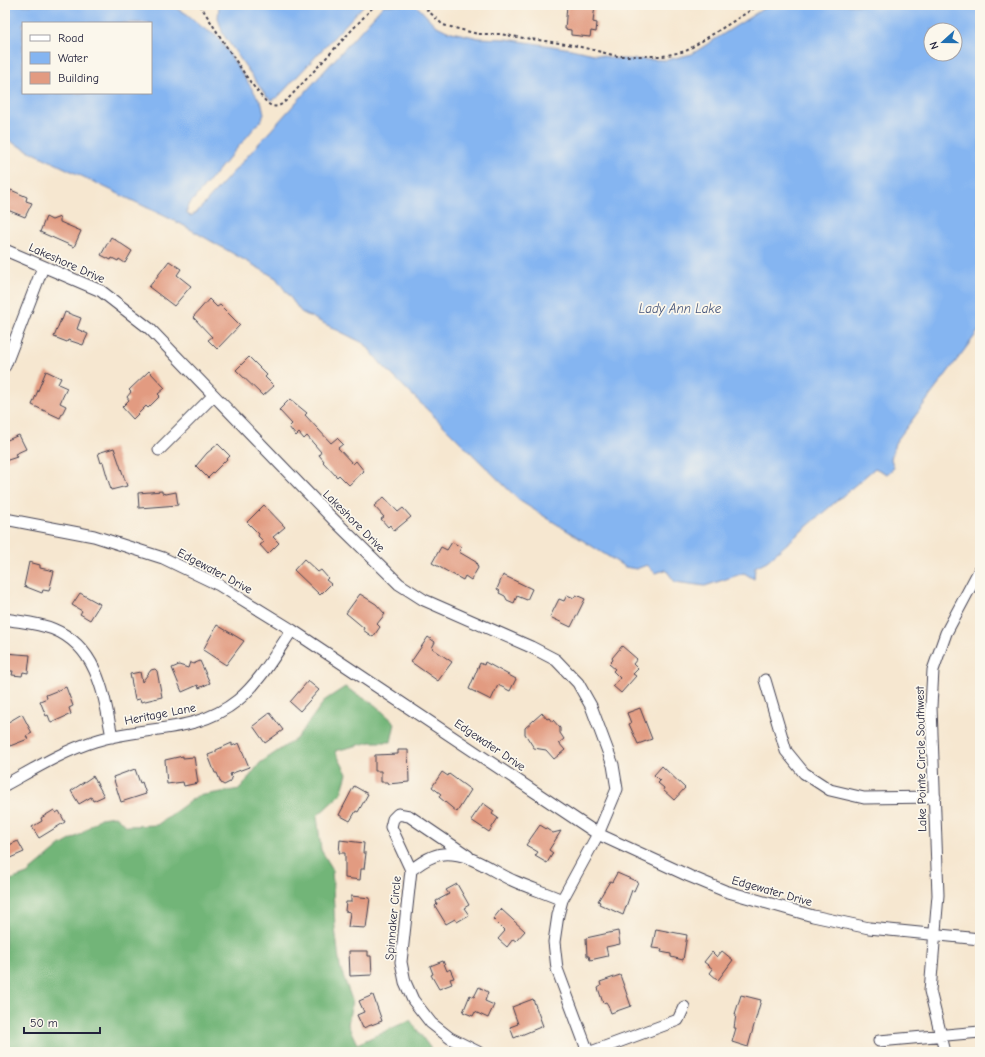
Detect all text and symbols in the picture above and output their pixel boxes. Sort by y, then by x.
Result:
legend [22,22,152,94]
north arrow [923,22,963,62]
text: Road [58,31,84,45]
text: N [927,40,941,51]
text: Water [58,51,88,65]
text: Building [58,71,99,85]
street label: Lakeshore Drive [27,240,107,286]
water label: Lady Ann Lake [639,301,722,316]
street label: Lakeshore Drive [320,487,388,555]
street label: Edgewater Drive [175,545,255,597]
street label: Lake Pointe Circle Southwest [913,685,929,832]
street label: Heritage Lane [123,700,197,728]
street label: Edgewater Drive [452,716,528,774]
street label: Edgewater Drive [730,873,814,909]
street label: Spinnaker Circle [382,875,404,961]
scale bar [24,1009,100,1035]
text: 50 m [30,1016,58,1030]

